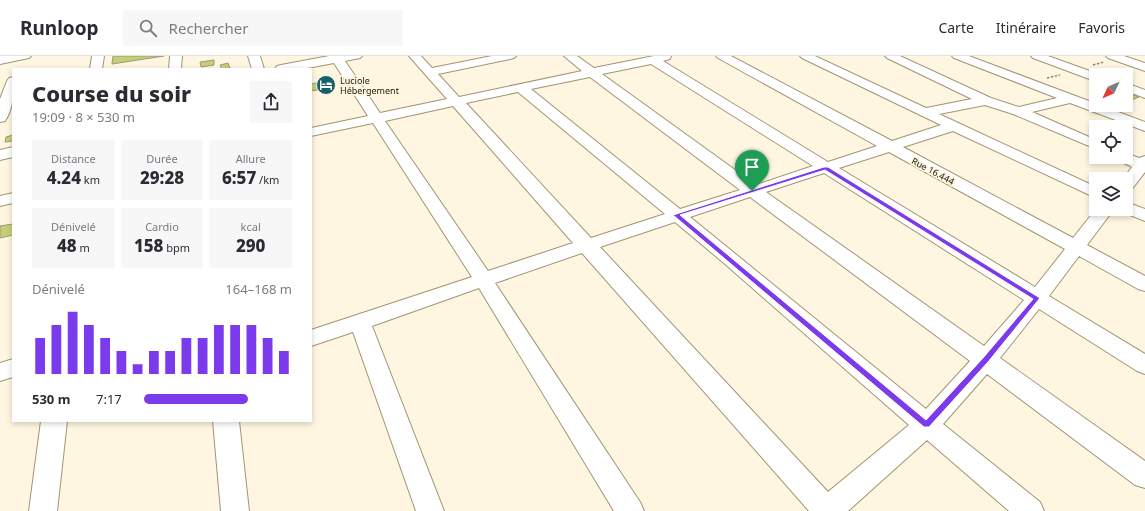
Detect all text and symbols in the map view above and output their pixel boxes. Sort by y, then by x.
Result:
search box [123,10,403,46]
text: Runloop [20,15,99,41]
icon: search [137,17,159,39]
text: Rechercher [169,18,248,38]
text: Carte [938,18,974,37]
text: Itinéraire [996,18,1056,37]
text: Favoris [1078,18,1125,37]
north arrow [1089,68,1133,112]
map controls [1089,68,1133,216]
hotel icon: Luciole Hébergement [315,74,337,96]
place label: Luciole Hébergement [340,74,400,97]
text: Course du soir [32,78,191,108]
button: share [250,81,292,123]
text: 19:09 · 8 × 530 m [32,108,135,126]
button: locate [1089,120,1133,164]
pin [735,150,769,191]
text: Distance [51,151,96,166]
text: Durée [146,151,178,166]
text: Allure [236,151,266,166]
street label: Rue 16.444 [909,154,957,188]
icon: arrive [741,156,763,178]
text: 4.24 [47,166,81,189]
text: 29:28 [140,166,184,189]
text: 6:57 [222,166,256,189]
text: km [81,172,100,187]
text: /km [256,172,279,187]
button: layers [1089,172,1133,216]
text: Dénivelé [51,219,96,234]
text: Cardio [145,219,179,234]
text: kcal [241,219,261,234]
text: 48 [57,234,77,257]
text: 158 [134,234,163,257]
text: 290 [236,234,265,257]
text: m [77,240,90,255]
text: bpm [163,240,190,255]
text: Dénivelé [32,280,85,298]
text: 164–168 m [225,280,292,298]
text: 530 m [32,390,70,408]
text: 7:17 [96,390,122,408]

